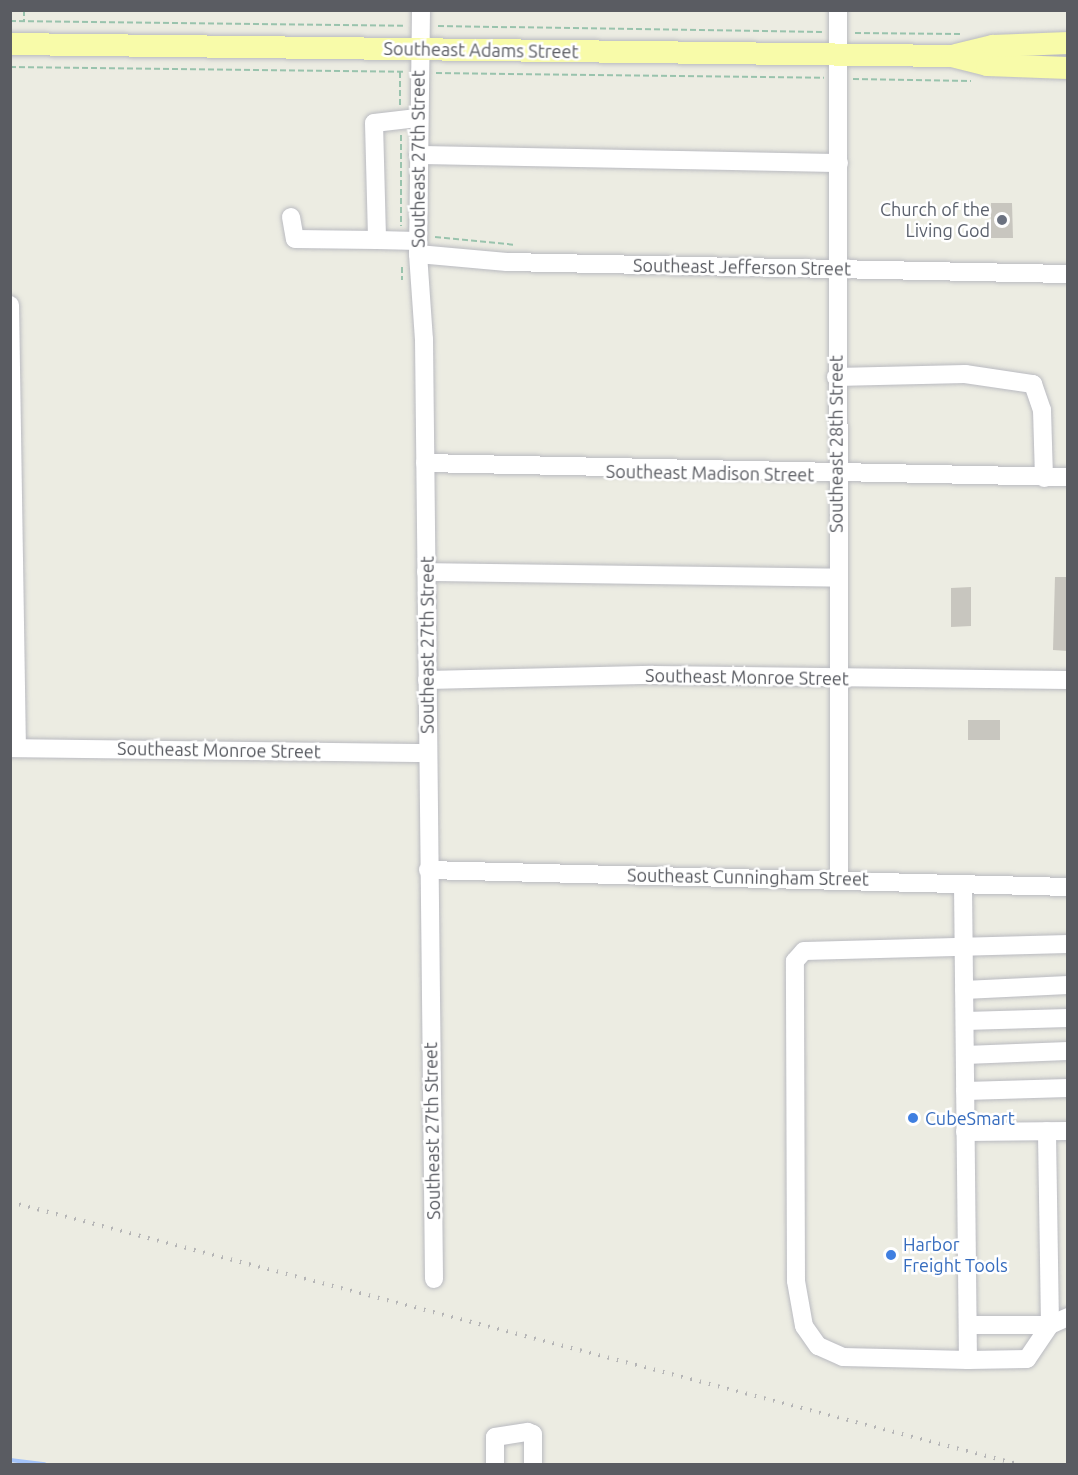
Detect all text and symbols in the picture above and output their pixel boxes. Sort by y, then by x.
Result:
street label: Southeast Adams Street [383,38,579,62]
street label: Southeast 27th Street [407,70,429,248]
place label: Church of the Living God [880,199,990,242]
marker: Church of the Living God [995,213,1009,227]
street label: Southeast Jefferson Street [633,254,851,280]
street label: Southeast 28th Street [825,355,847,533]
street label: Southeast Madison Street [606,460,814,486]
street label: Southeast 27th Street [416,556,438,734]
street label: Southeast Monroe Street [645,664,849,690]
street label: Southeast Monroe Street [117,737,321,763]
street label: Southeast Cunningham Street [627,864,869,890]
street label: Southeast 27th Street [420,1042,444,1220]
place label: CubeSmart [925,1107,1015,1129]
marker: CubeSmart [906,1111,920,1125]
place label: Harbor Freight Tools [903,1234,1008,1276]
marker: Harbor Freight Tools [884,1248,898,1262]

